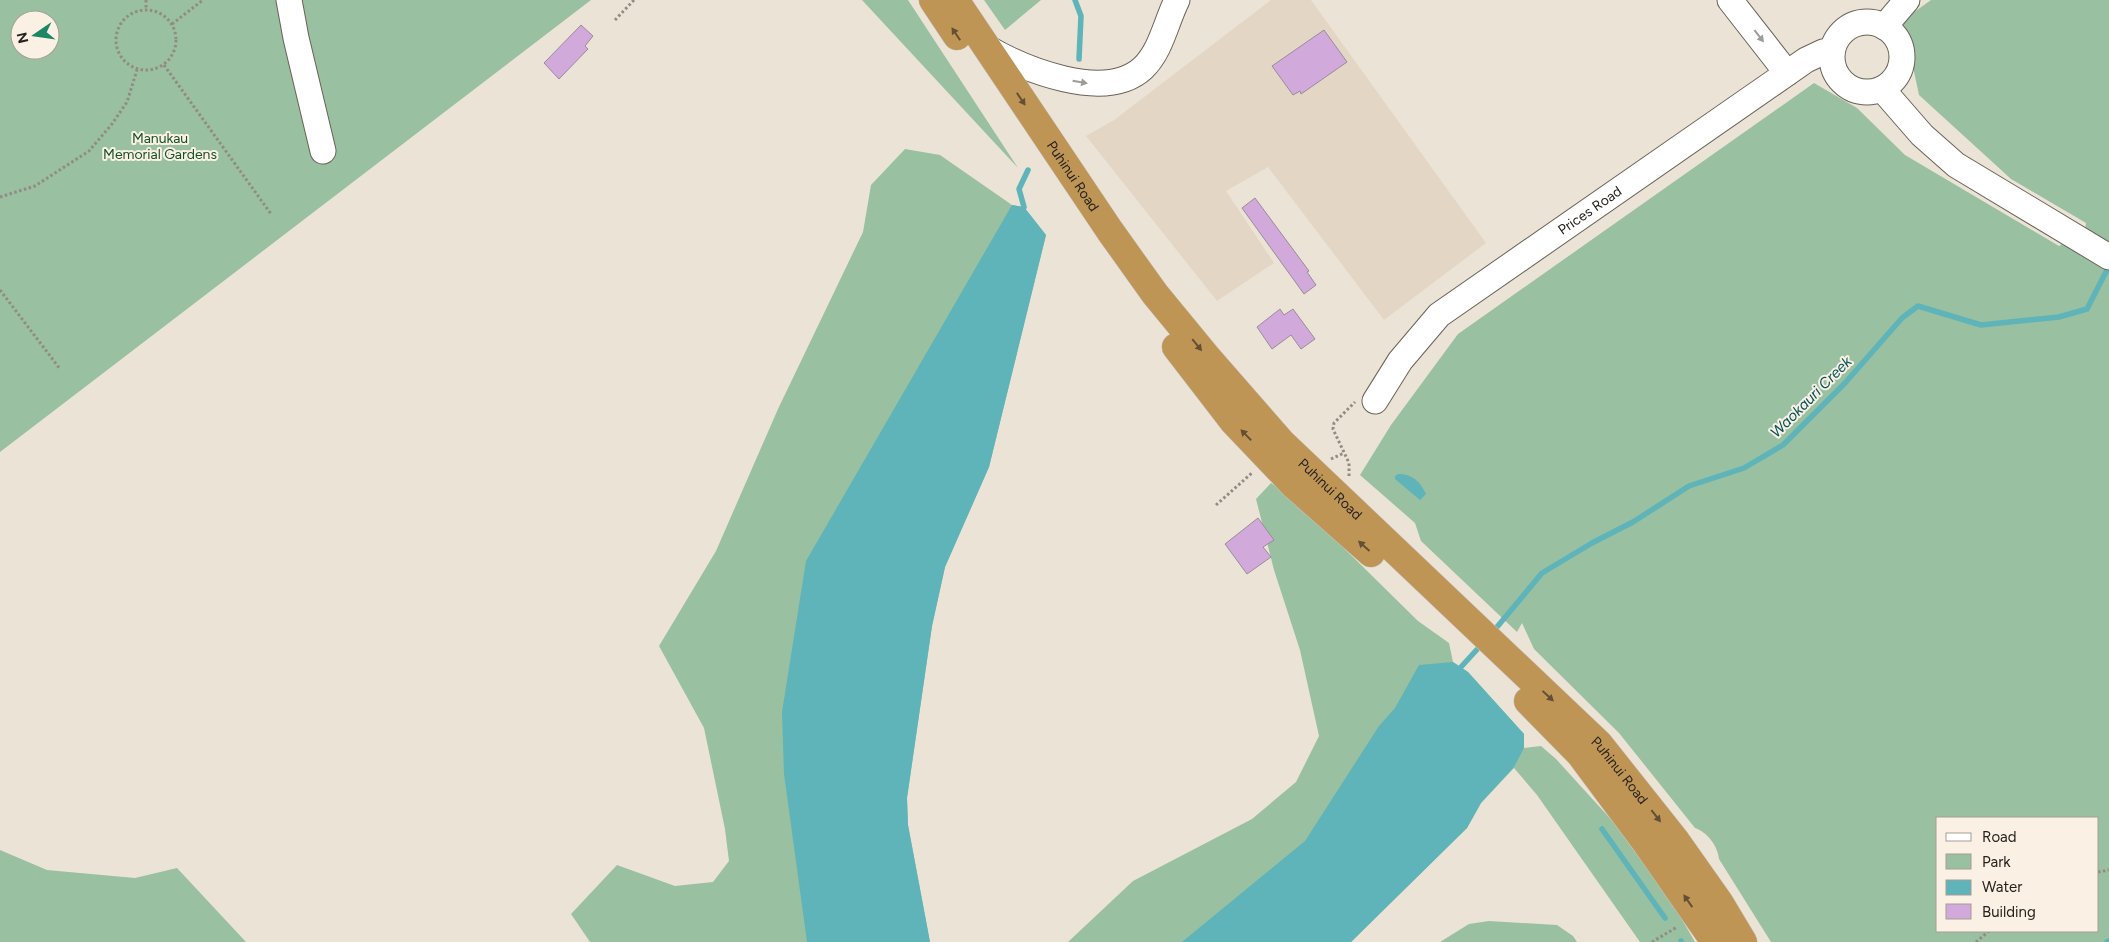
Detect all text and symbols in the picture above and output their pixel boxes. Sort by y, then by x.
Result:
north arrow [10,10,60,60]
one-way arrow [951,27,961,41]
one-way arrow [1753,29,1764,42]
text: N [13,31,32,45]
one-way arrow [1072,78,1088,86]
one-way arrow [1016,92,1026,106]
park label: Manukau Memorial Gardens [103,130,217,163]
street label: Puhinui Road [1043,138,1102,215]
street label: Prices Road [1555,183,1625,239]
one-way arrow [1191,338,1202,351]
water label: Waokauri Creek [1767,352,1856,441]
one-way arrow [1240,429,1252,441]
street label: Puhinui Road [1295,455,1365,523]
one-way arrow [1358,540,1370,552]
one-way arrow [1541,690,1554,701]
street label: Puhinui Road [1588,733,1651,808]
one-way arrow [1650,809,1661,822]
legend [1936,817,2099,932]
text: Road [1982,828,2017,846]
text: Park [1982,853,2011,871]
text: Water [1982,878,2022,896]
one-way arrow [1683,894,1693,908]
text: Building [1982,903,2036,921]

